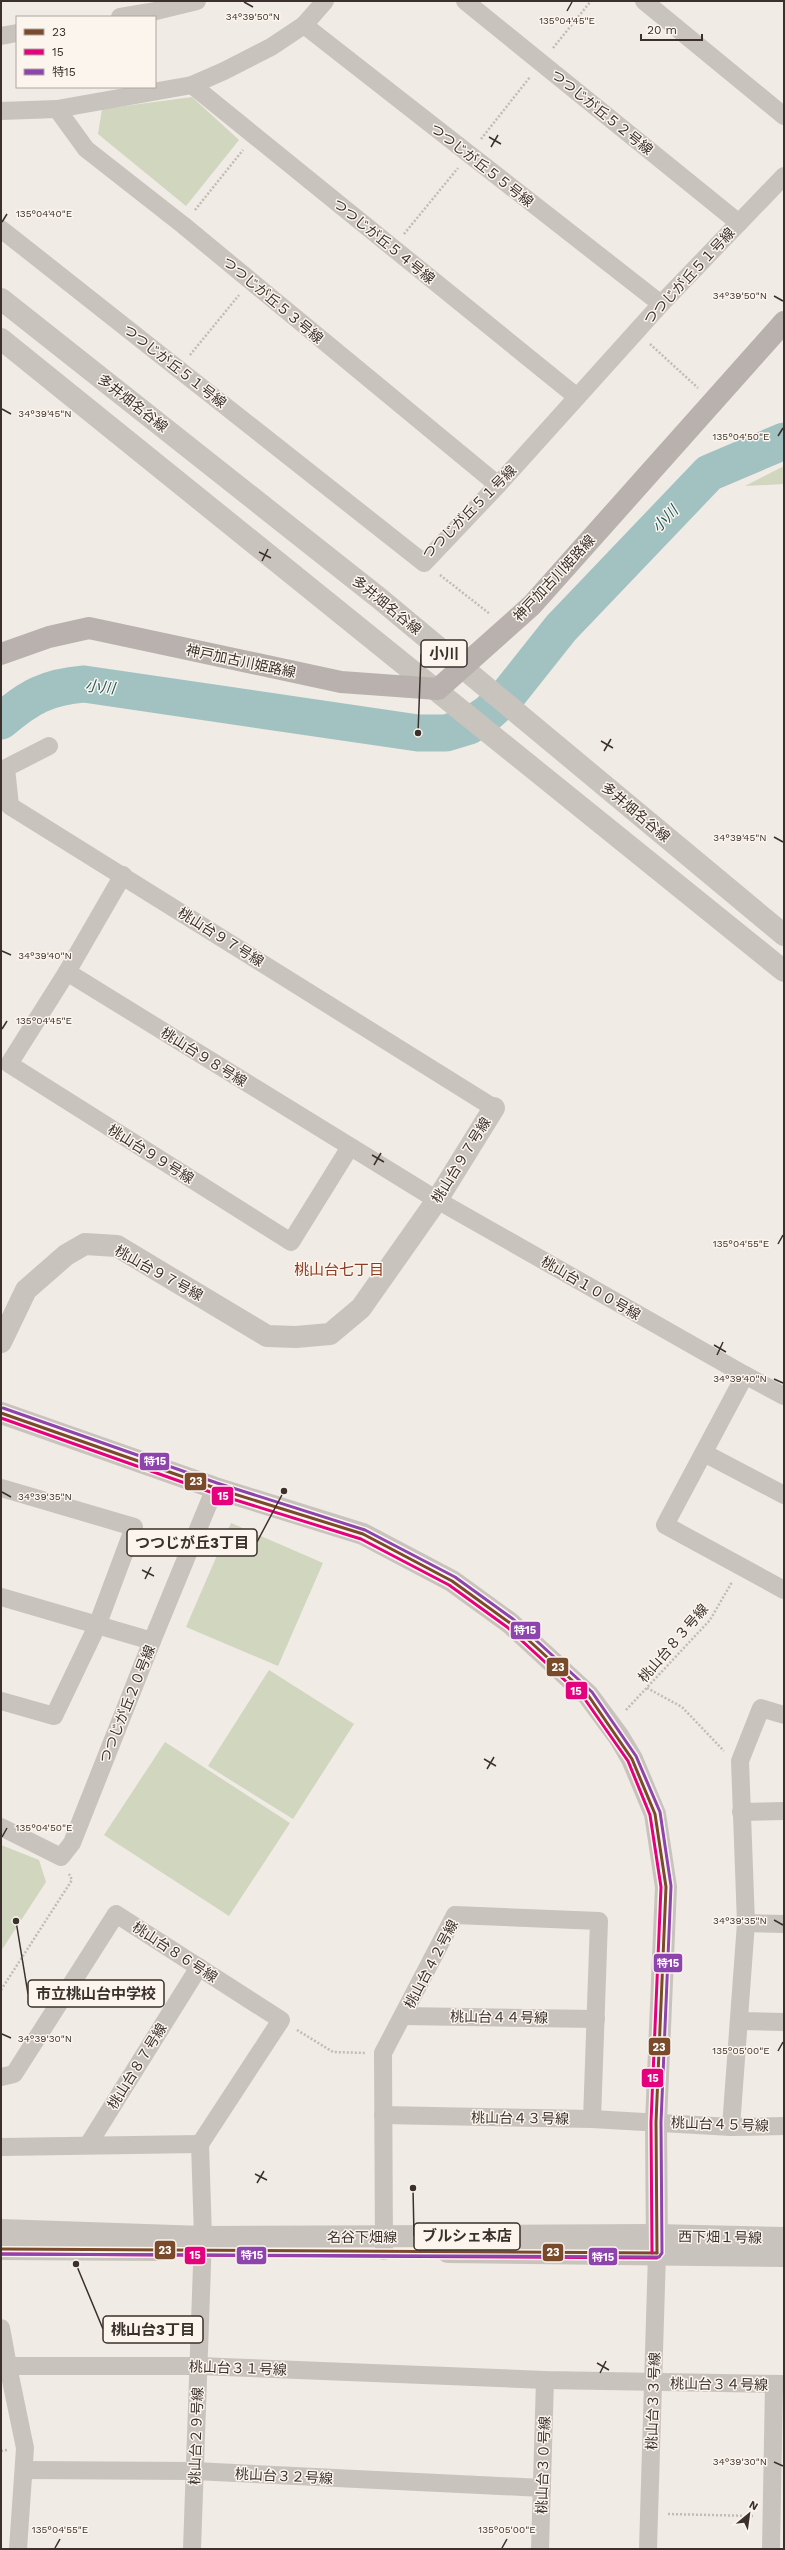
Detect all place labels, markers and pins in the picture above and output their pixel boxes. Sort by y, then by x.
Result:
callout: 小川 [421,640,467,667]
callout: つつじが丘3丁目 [127,1529,257,1556]
callout: 市立桃山台中学校 [28,1980,164,2007]
callout: ブルシェ本店 [414,2223,520,2250]
callout: 桃山台3丁目 [103,2316,203,2343]

